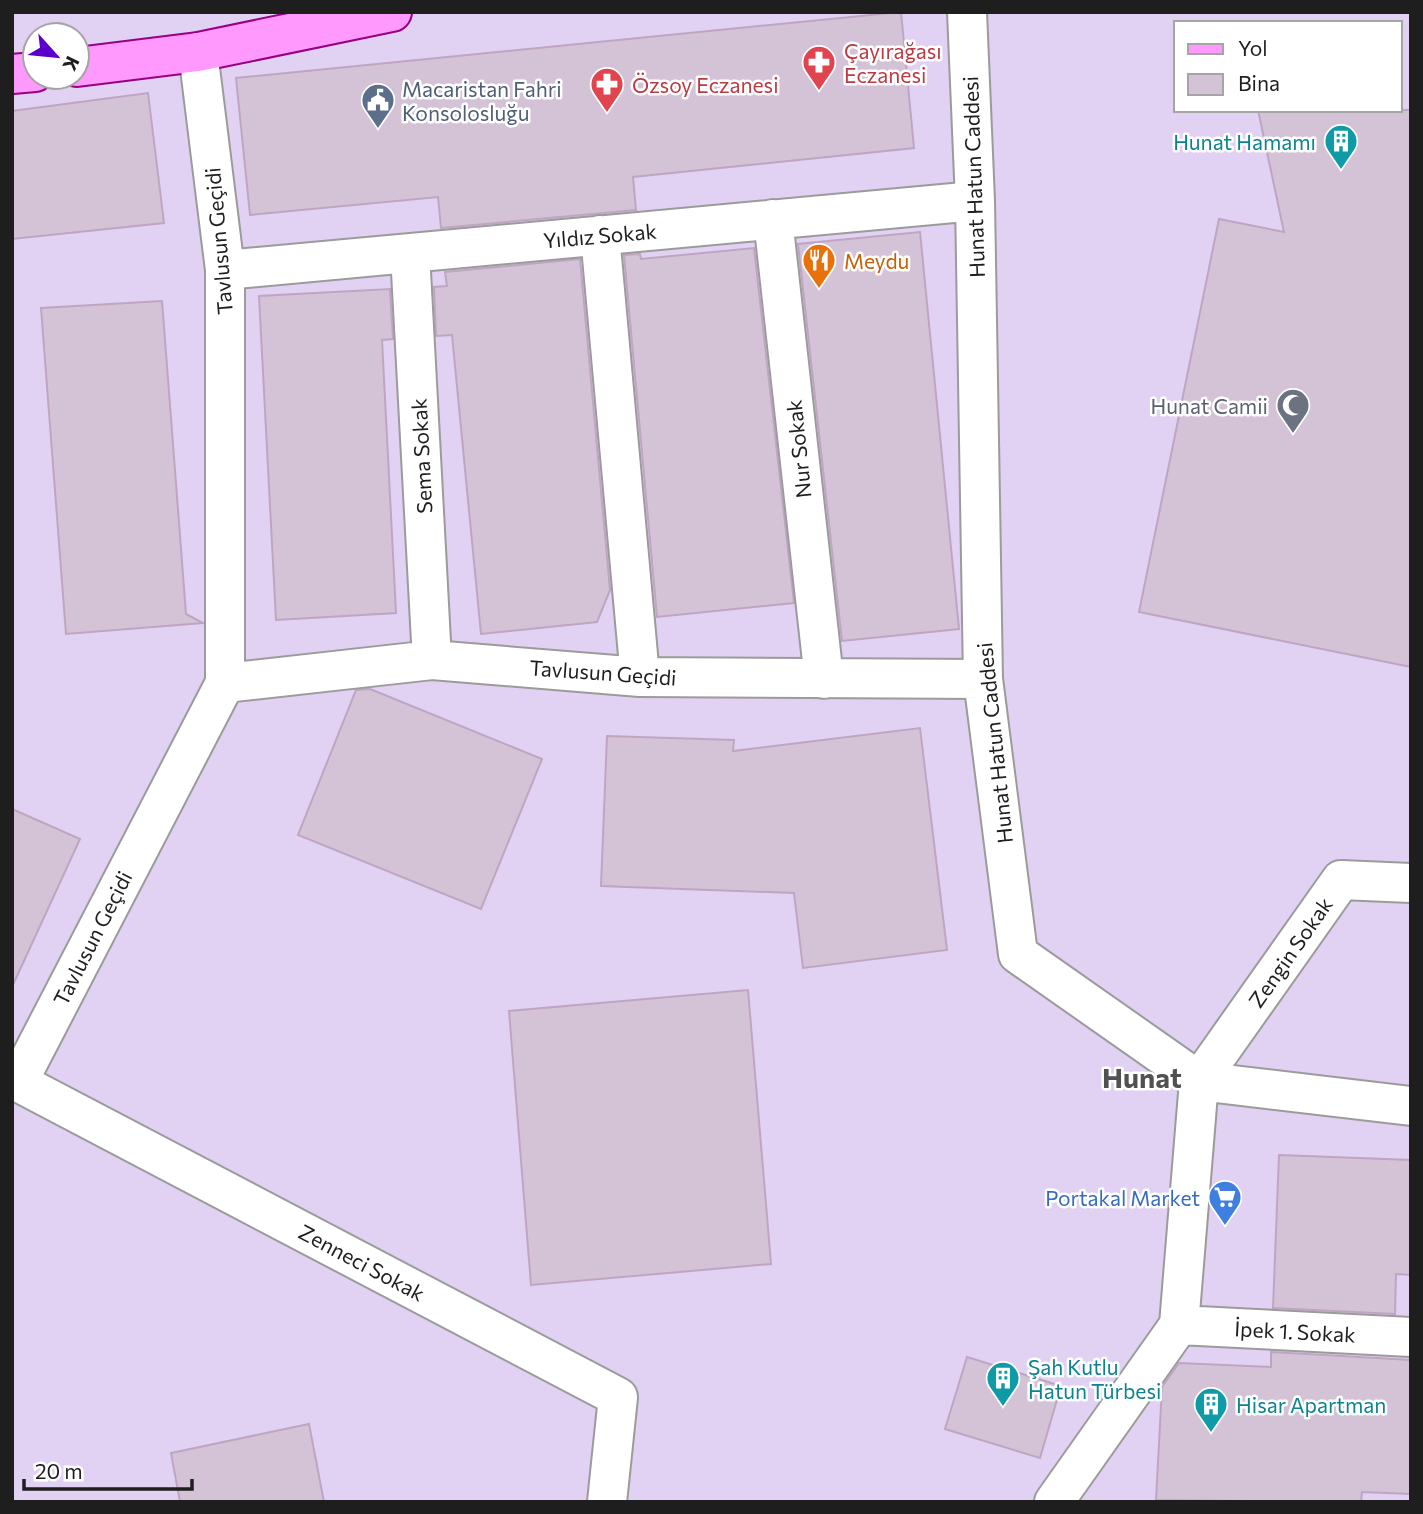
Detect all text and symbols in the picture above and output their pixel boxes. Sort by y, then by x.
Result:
north arrow [21,21,91,91]
legend [1174,21,1402,112]
text: Yol [1238,35,1268,60]
place label: Çayırağası Eczanesi [844,38,942,87]
pharmacy icon: Çayırağası Eczanesi [800,43,838,92]
text: K [58,53,85,75]
pharmacy icon: Özsoy Eczanesi [588,65,626,114]
text: Bina [1238,70,1280,95]
place label: Özsoy Eczanesi [632,72,779,97]
place label: Macaristan Fahri Konsolosluğu [402,76,562,125]
street label: Hunat Hatun Caddesi [957,76,989,278]
public building icon: Macaristan Fahri Konsolosluğu [359,81,397,130]
building icon: Hunat Hamamı [1322,122,1360,171]
place label: Hunat Hamamı [1173,129,1316,154]
street label: Tavlusun Geçidi [199,167,237,315]
street label: Yıldız Sokak [542,218,658,252]
restaurant icon: Meydu [800,241,838,290]
place label: Meydu [844,248,909,273]
mosque icon: Hunat Camii [1274,386,1312,435]
place label: Hunat Camii [1150,393,1268,418]
street label: Sema Sokak [405,398,437,514]
street label: Nur Sokak [780,399,816,499]
street label: Hunat Hatun Caddesi [971,641,1017,845]
street label: Tavlusun Geçidi [529,654,677,690]
street label: Tavlusun Geçidi [47,867,137,1009]
street label: Zengin Sokak [1243,892,1337,1012]
district label: Hunat [1102,1060,1182,1094]
supermarket icon: Portakal Market [1206,1178,1244,1227]
place label: Portakal Market [1045,1185,1200,1210]
street label: Zenneci Sokak [295,1218,429,1306]
street label: İpek 1. Sokak [1234,1315,1356,1347]
place label: Şah Kutlu Hatun Türbesi [1028,1354,1161,1403]
building icon: Şah Kutlu Hatun Türbesi [984,1359,1022,1408]
building icon: Hisar Apartman [1192,1385,1230,1434]
place label: Hisar Apartman [1236,1392,1386,1417]
scale bar [24,1448,192,1492]
text: 20 m [35,1458,83,1483]

